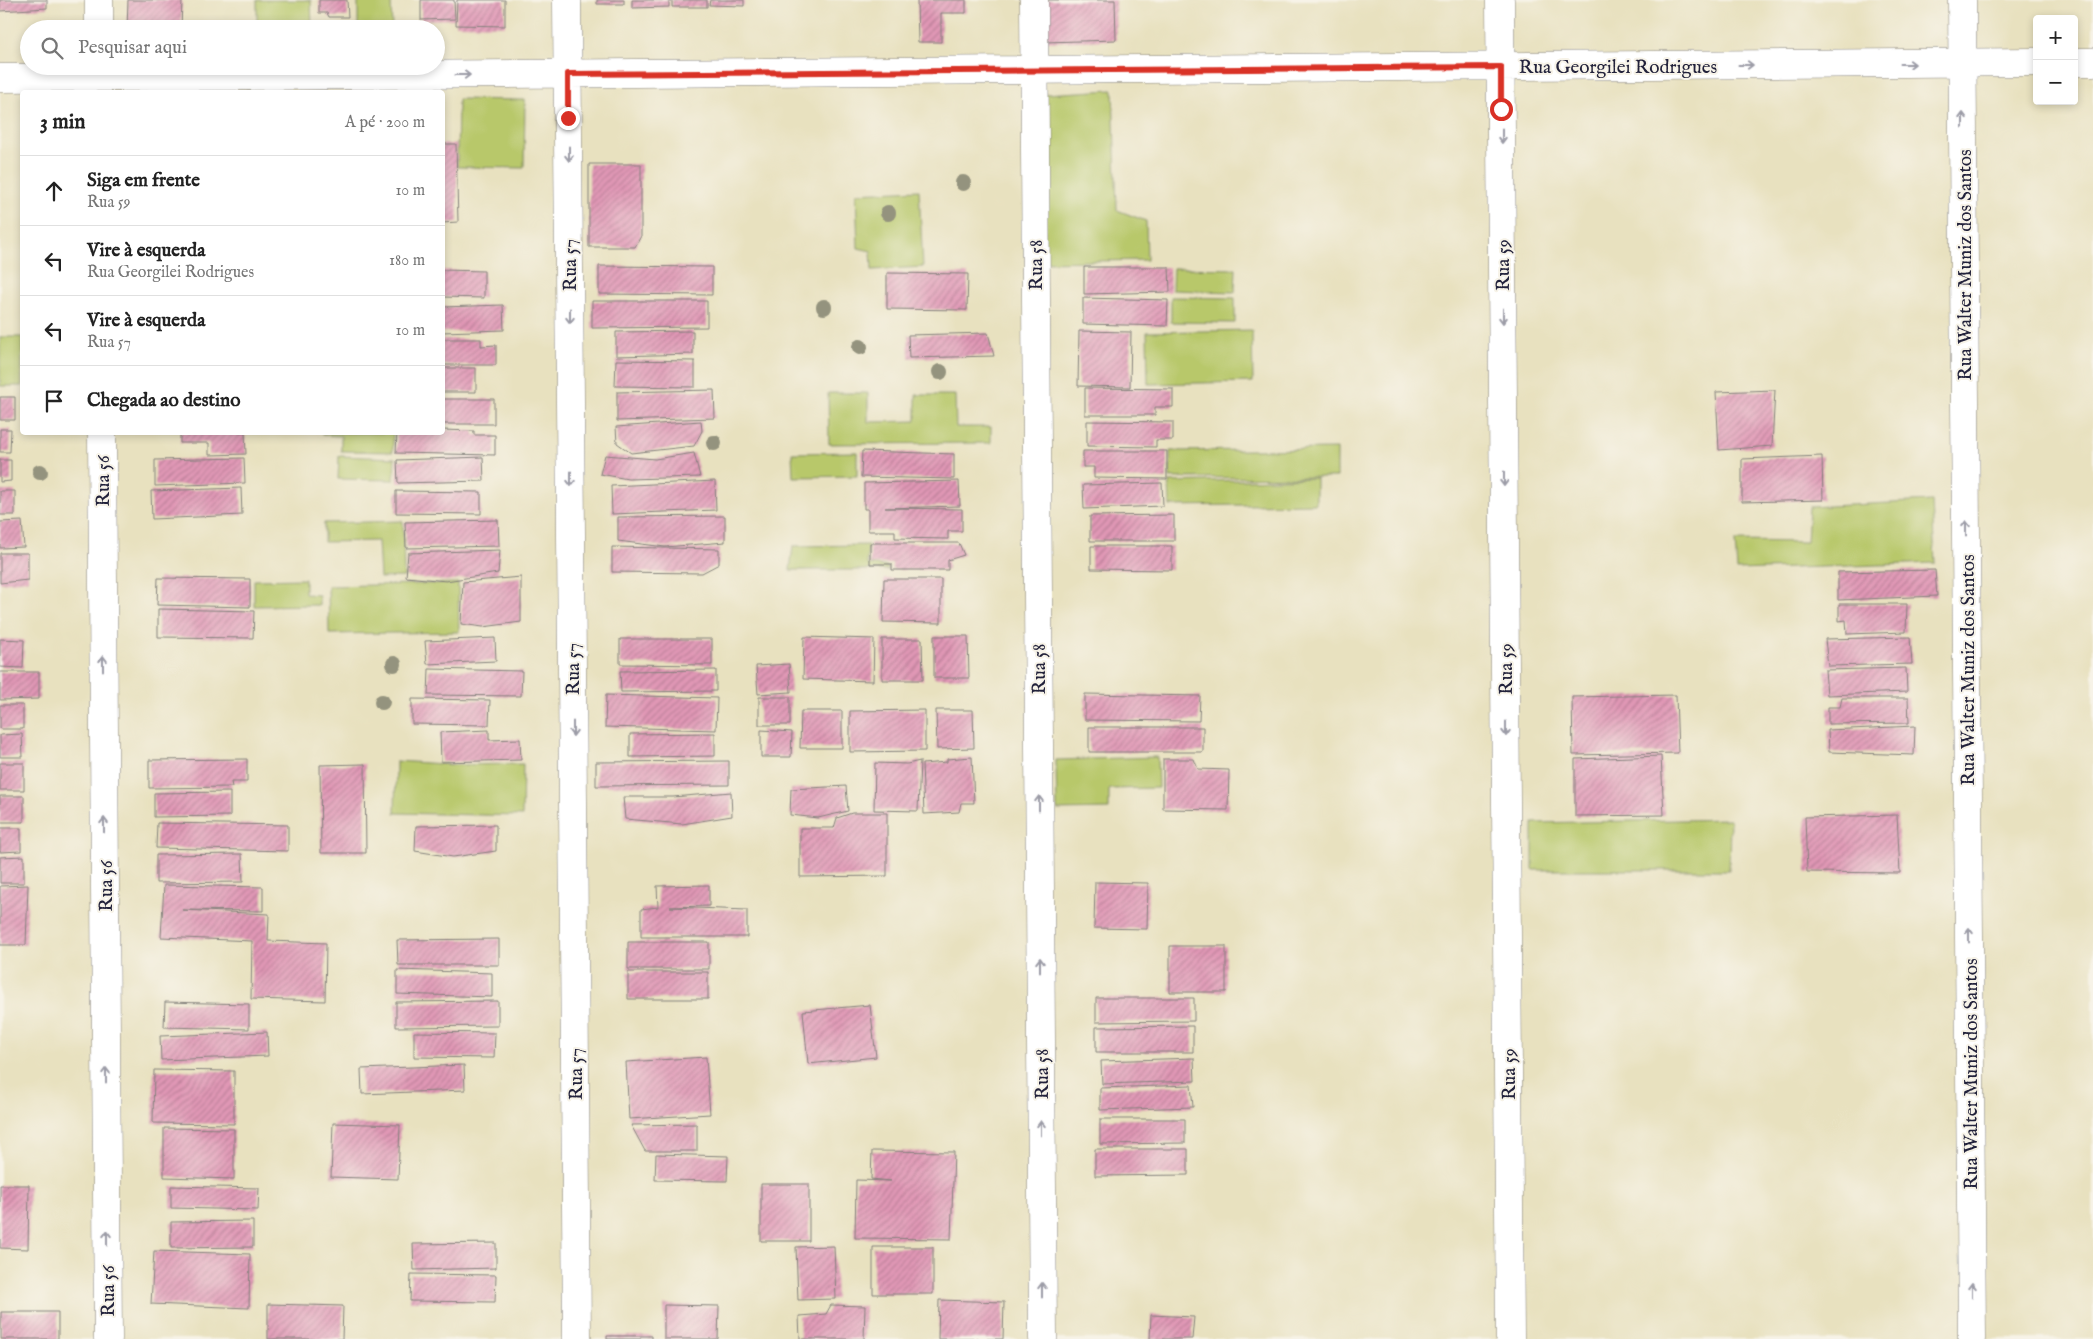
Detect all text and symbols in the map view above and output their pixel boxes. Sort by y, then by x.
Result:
map controls [2033,15,2078,105]
button: + [2033,15,2078,60]
search box [20,20,445,75]
icon: search [38,34,66,62]
text: Pesquisar aqui [78,36,187,60]
street label: Rua Georgilei Rodrigues [1519,56,1717,80]
one-way arrow [1900,59,1916,68]
one-way arrow [1737,60,1753,70]
button: − [2033,60,2078,105]
one-way arrow [455,70,471,79]
route start [1490,98,1513,121]
route end [557,107,580,130]
text: 3 min [40,109,85,136]
text: A pé · 200 m [345,113,425,133]
one-way arrow [1958,113,1968,129]
one-way arrow [1497,128,1507,144]
one-way arrow [564,145,574,161]
street label: Rua Walter Muniz dos Santos [1954,149,1978,381]
text: Siga em frente [87,169,200,193]
icon: ahead [40,177,68,205]
text: 10 m [395,181,425,201]
text: Rua 59 [87,193,131,213]
text: Vire à esquerda [87,239,205,263]
street label: Rua 57 [559,239,583,291]
street label: Rua 59 [1492,239,1516,291]
street label: Rua 58 [1025,240,1049,290]
icon: left [40,247,68,275]
text: 180 m [389,251,425,271]
text: Rua Georgilei Rodrigues [87,263,254,283]
one-way arrow [565,308,575,324]
one-way arrow [1498,308,1508,324]
text: Vire à esquerda [87,309,205,333]
icon: left [40,317,68,345]
text: 10 m [395,321,425,341]
text: Rua 57 [87,333,131,353]
icon: arrive [40,387,68,415]
text: Chegada ao destino [87,389,240,413]
street label: Rua 56 [92,454,116,507]
one-way arrow [566,470,576,486]
one-way arrow [1499,470,1509,486]
one-way arrow [1961,520,1971,536]
street label: Rua Walter Muniz dos Santos [1957,554,1981,786]
street label: Rua 57 [562,643,586,695]
street label: Rua 59 [1495,643,1519,695]
street label: Rua 58 [1028,644,1052,694]
one-way arrow [98,655,108,672]
one-way arrow [568,720,578,736]
one-way arrow [1501,720,1511,736]
one-way arrow [1034,795,1044,812]
one-way arrow [99,818,109,834]
street label: Rua 56 [95,859,119,912]
one-way arrow [1964,928,1974,944]
one-way arrow [1035,958,1045,974]
street label: Rua Walter Muniz dos Santos [1960,958,1984,1190]
street label: Rua 57 [565,1048,589,1100]
street label: Rua 59 [1498,1048,1522,1100]
street label: Rua 58 [1031,1049,1055,1099]
one-way arrow [101,1068,111,1084]
one-way arrow [1036,1120,1046,1136]
one-way arrow [102,1230,112,1246]
street label: Rua 56 [97,1264,121,1317]
one-way arrow [1037,1283,1047,1299]
one-way arrow [1967,1283,1977,1299]

